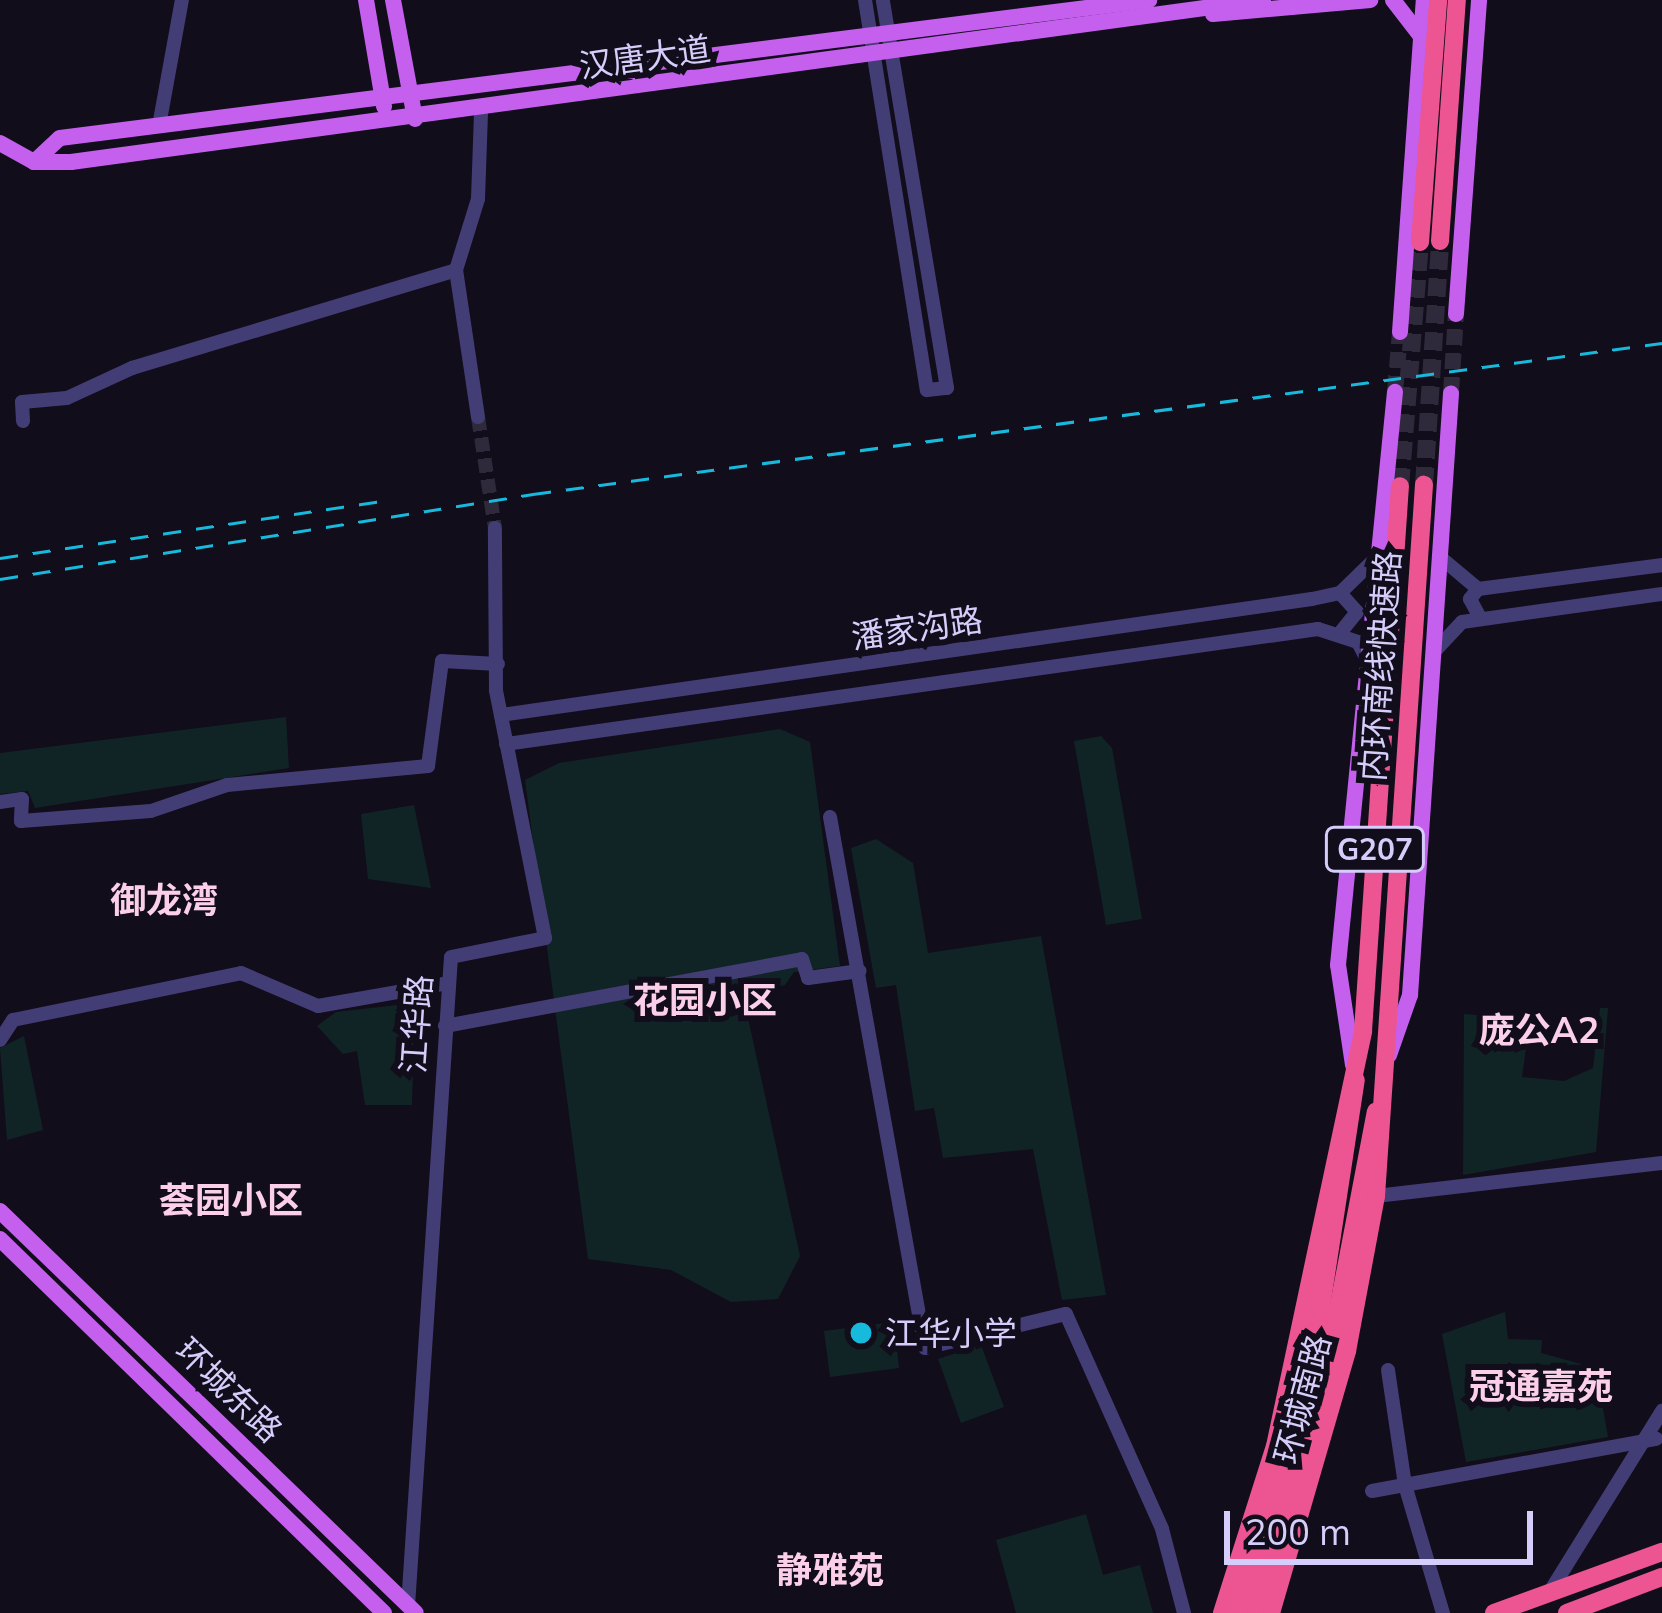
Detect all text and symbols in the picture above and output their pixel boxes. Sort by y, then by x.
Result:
street label: 汉唐大道 [577,28,713,86]
street label: 内环南线快速路 [1352,549,1408,783]
street label: 潘家沟路 [849,599,985,657]
road number: G207 [1324,825,1426,873]
district label: 御龙湾 [110,878,218,922]
street label: 江华路 [393,973,439,1075]
district label: 花园小区 [633,978,777,1022]
district label: 庞公A2 [1479,1008,1599,1052]
district label: 荟园小区 [159,1178,303,1222]
place label: 江华小学 [885,1313,1017,1353]
marker: 江华小学 [848,1320,874,1346]
street label: 环城东路 [168,1330,290,1450]
street label: 环城南路 [1266,1330,1338,1468]
district label: 冠通嘉苑 [1469,1364,1613,1408]
scale bar [1230,1487,1539,1561]
text: 200 m [1245,1509,1351,1554]
district label: 静雅苑 [776,1548,884,1592]

